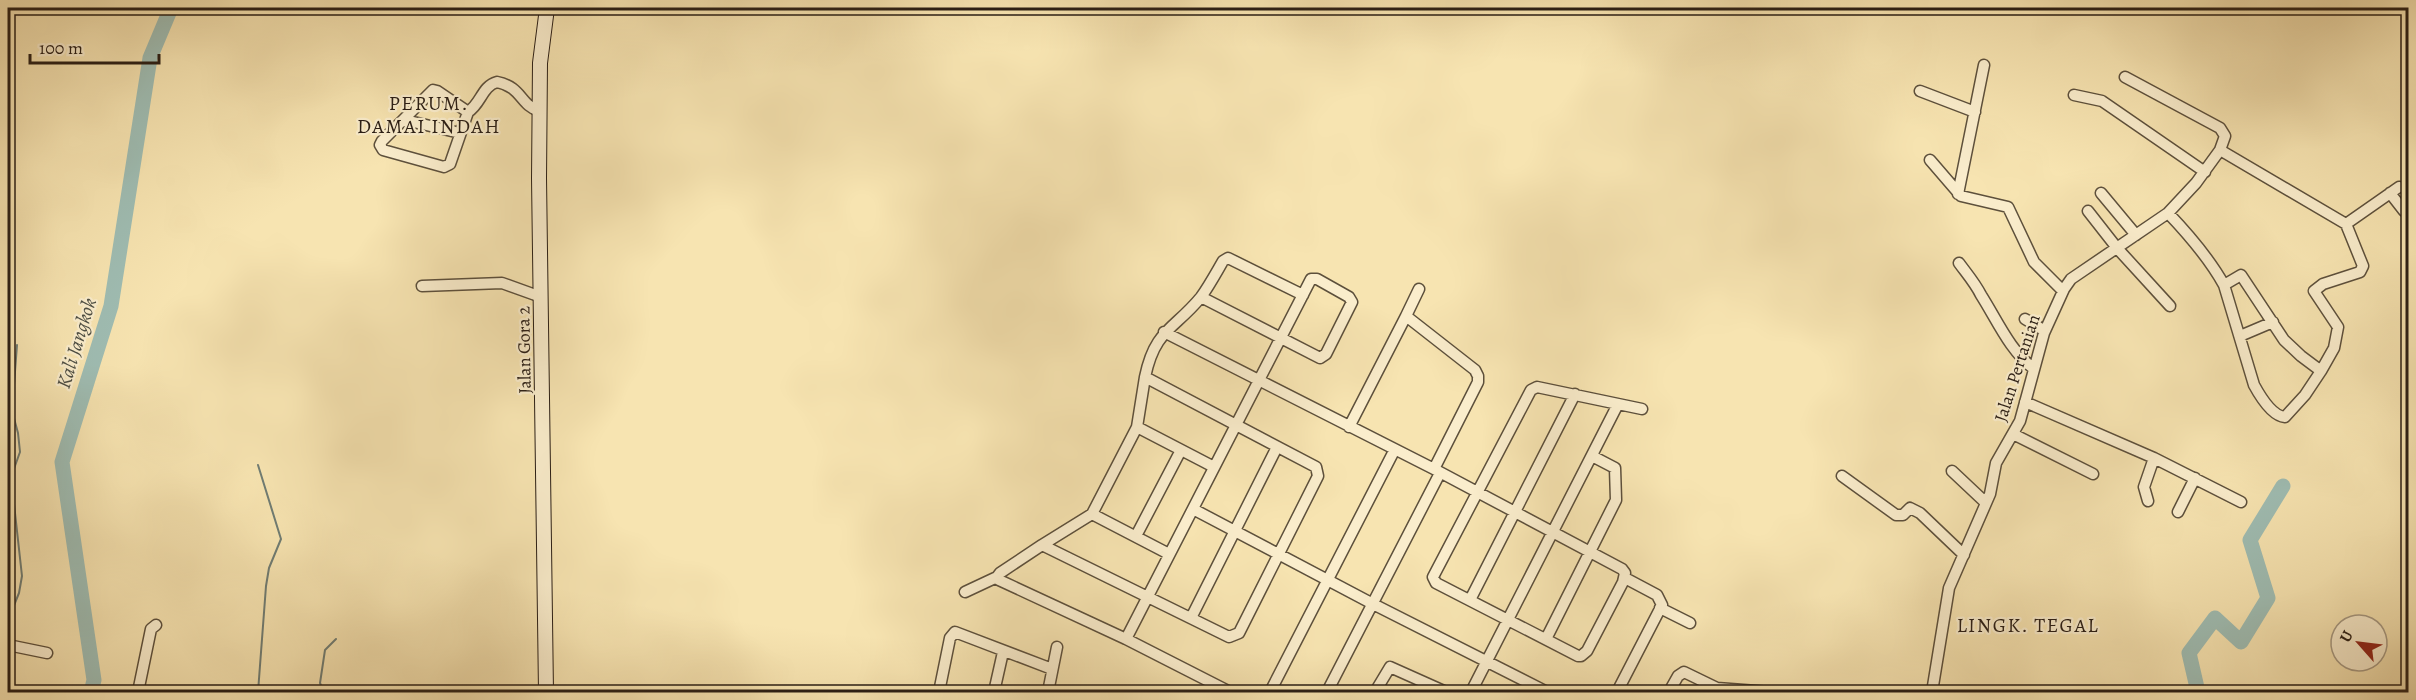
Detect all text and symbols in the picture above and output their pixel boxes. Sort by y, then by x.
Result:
scale bar [30,27,159,65]
text: 100 m [39,36,83,60]
district label: PERUM. DAMAI INDAH [357,90,501,140]
water label: Kali Jangkok [50,294,103,392]
street label: Jalan Gora 2 [511,305,537,394]
street label: Jalan Pertanian [1988,311,2046,425]
district label: LINGK. TEGAL [1957,612,2099,639]
north arrow [2329,613,2389,673]
text: U [2334,626,2359,646]

